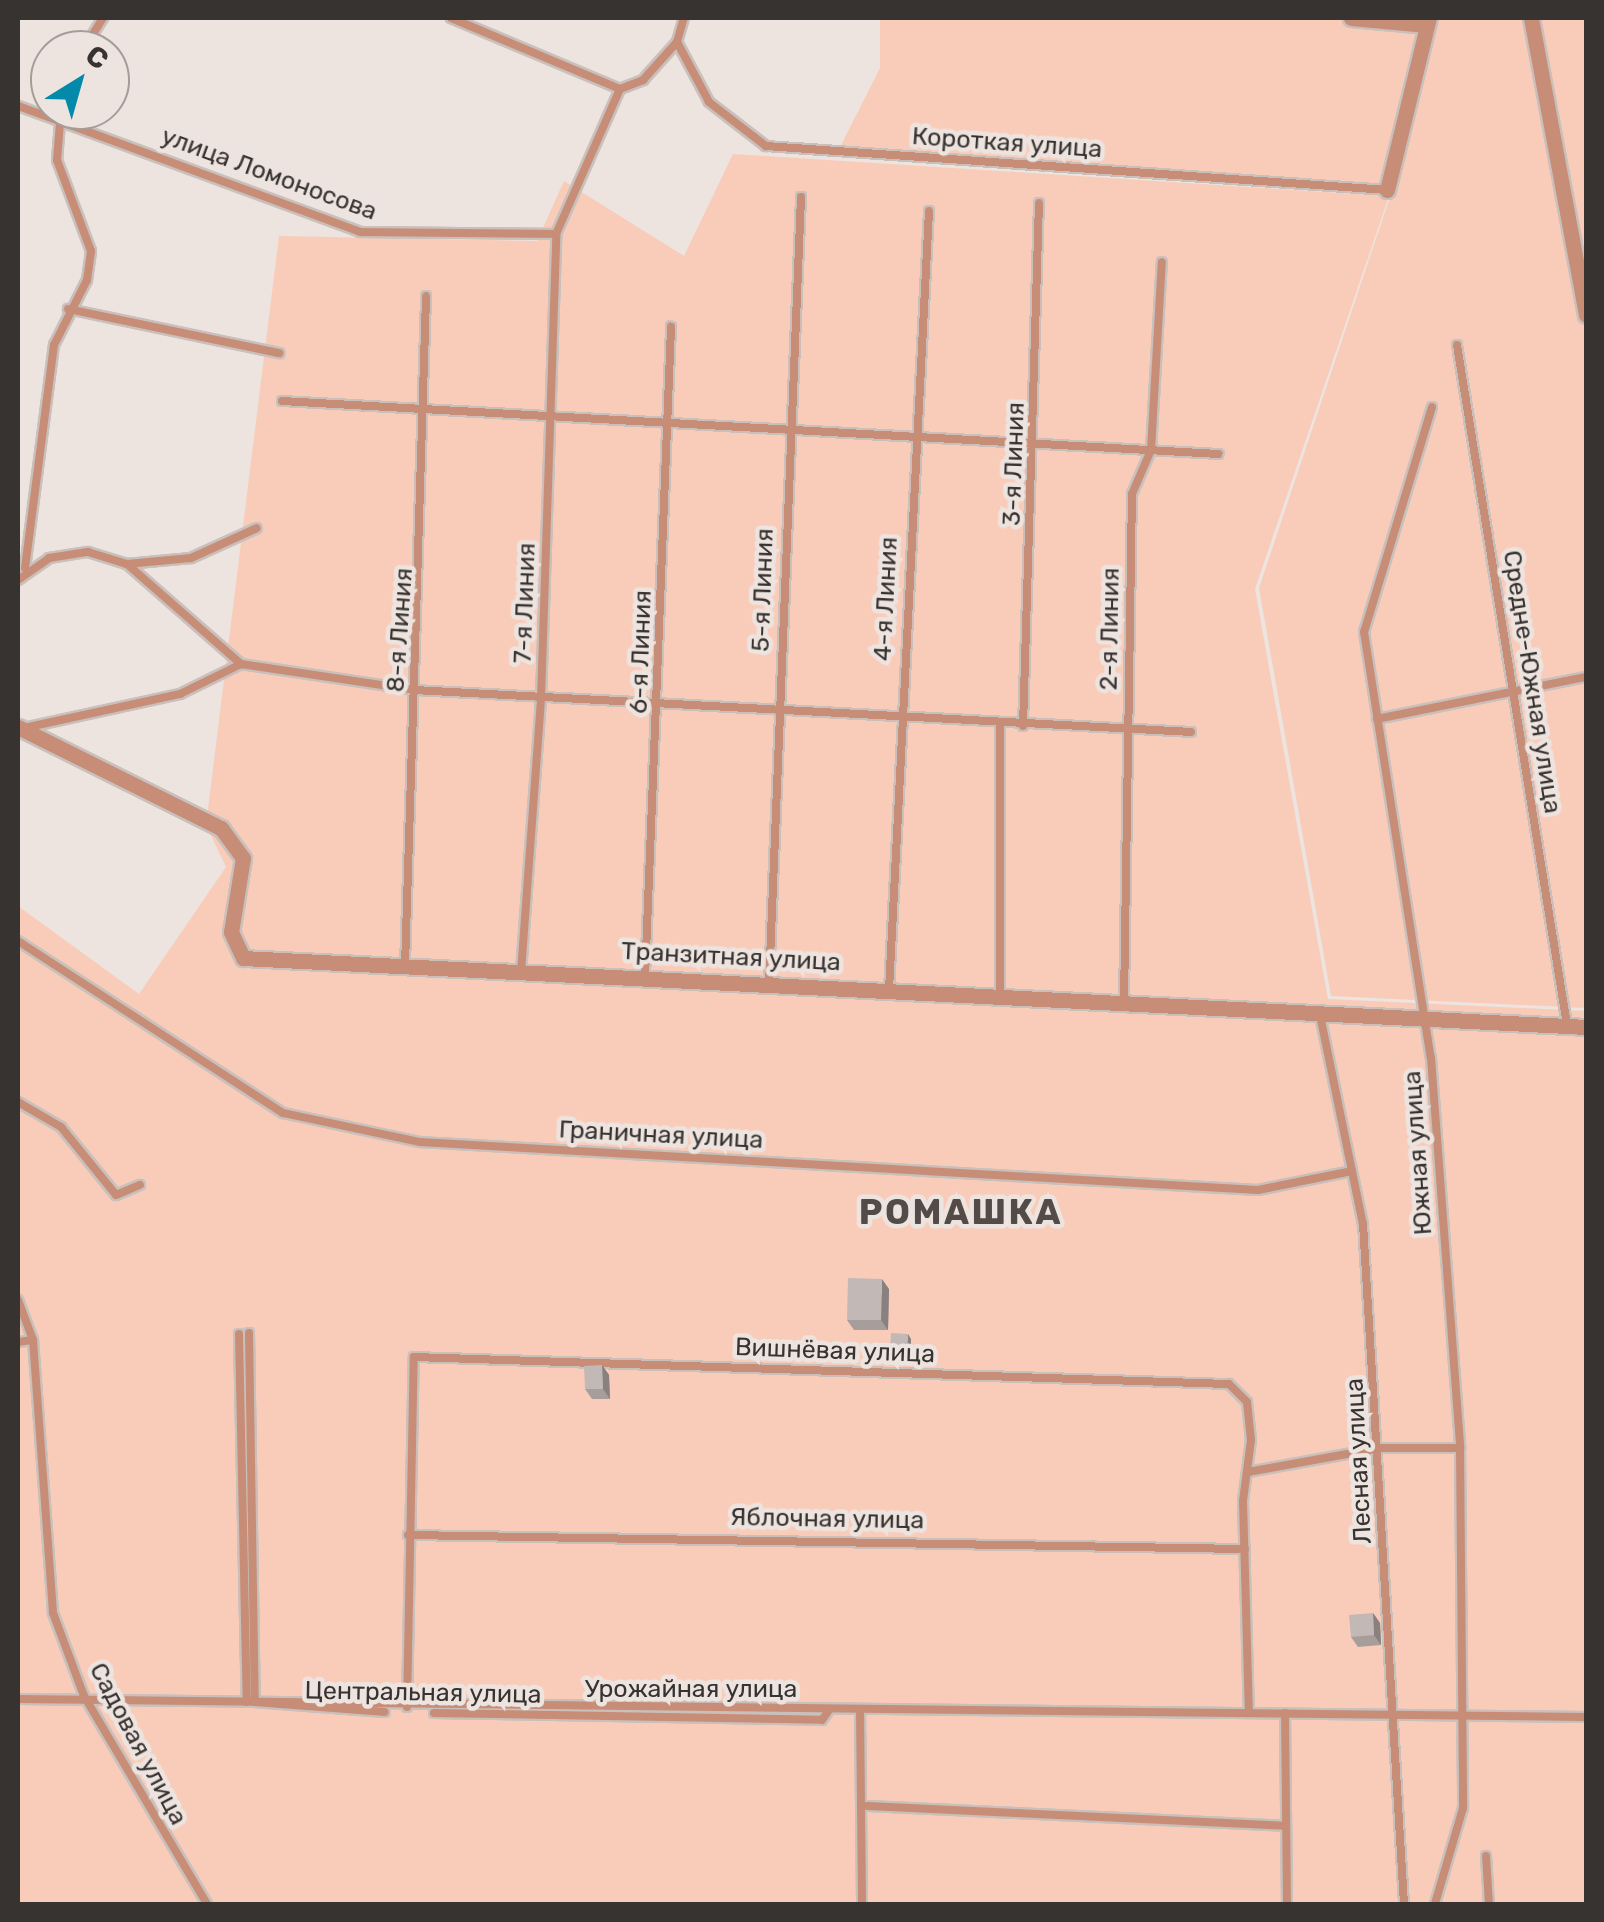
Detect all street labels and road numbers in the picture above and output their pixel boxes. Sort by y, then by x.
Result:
street label: улица Ломоносова [157,121,381,227]
street label: Короткая улица [911,121,1103,165]
street label: 3-я Линия [997,402,1031,526]
street label: 5-я Линия [746,528,780,652]
street label: 4-я Линия [868,536,904,662]
street label: 7-я Линия [508,542,542,664]
street label: Средне-Южная улица [1496,548,1568,816]
street label: 8-я Линия [381,567,419,693]
street label: 2-я Линия [1094,567,1126,691]
street label: 6-я Линия [624,590,658,714]
street label: Транзитная улица [620,936,842,978]
street label: Южная улица [1397,1070,1439,1236]
street label: Граничная улица [558,1115,764,1155]
street label: Вишнёвая улица [734,1333,936,1369]
street label: Лесная улица [1340,1377,1378,1545]
street label: Яблочная улица [730,1502,924,1536]
street label: Садовая улица [83,1658,193,1830]
street label: Урожайная улица [585,1674,797,1704]
street label: Центральная улица [304,1676,542,1710]

